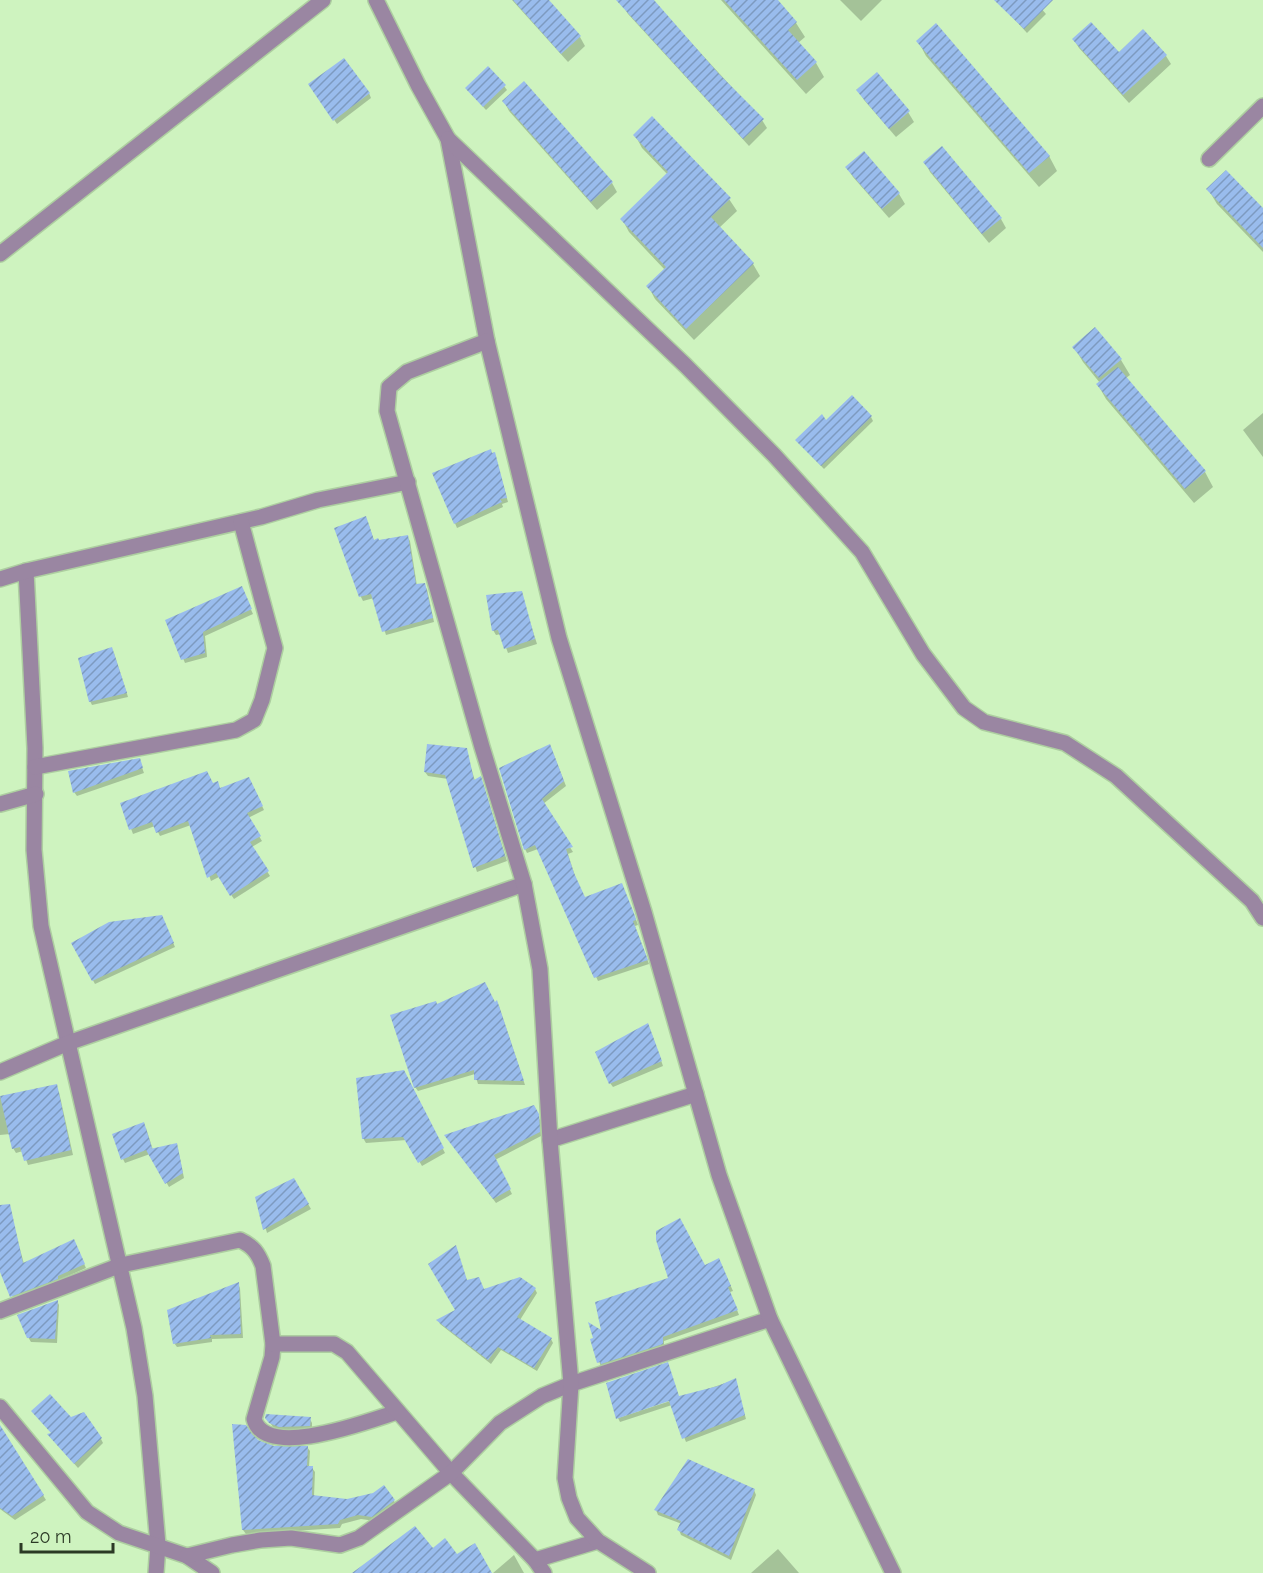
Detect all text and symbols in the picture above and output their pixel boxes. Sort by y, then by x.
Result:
scale bar [21,1516,112,1554]
text: 20 m [30,1526,72,1547]

